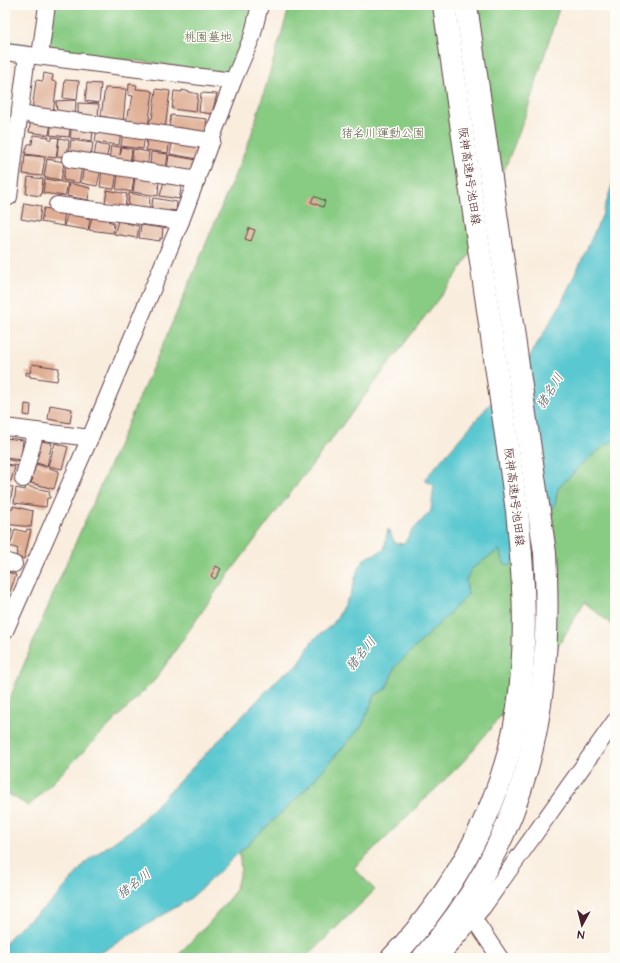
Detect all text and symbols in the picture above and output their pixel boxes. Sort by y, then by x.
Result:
park label: 桃園墓地 [184,29,232,46]
park label: 猪名川運動公園 [341,125,425,142]
street label: 阪神高速11号池田線 [454,126,484,226]
water label: 猪名川 [532,370,568,412]
street label: 阪神高速11号池田線 [500,447,528,547]
water label: 猪名川 [342,633,380,675]
water label: 猪名川 [113,865,155,903]
north arrow [562,905,602,945]
text: N [576,927,585,942]

